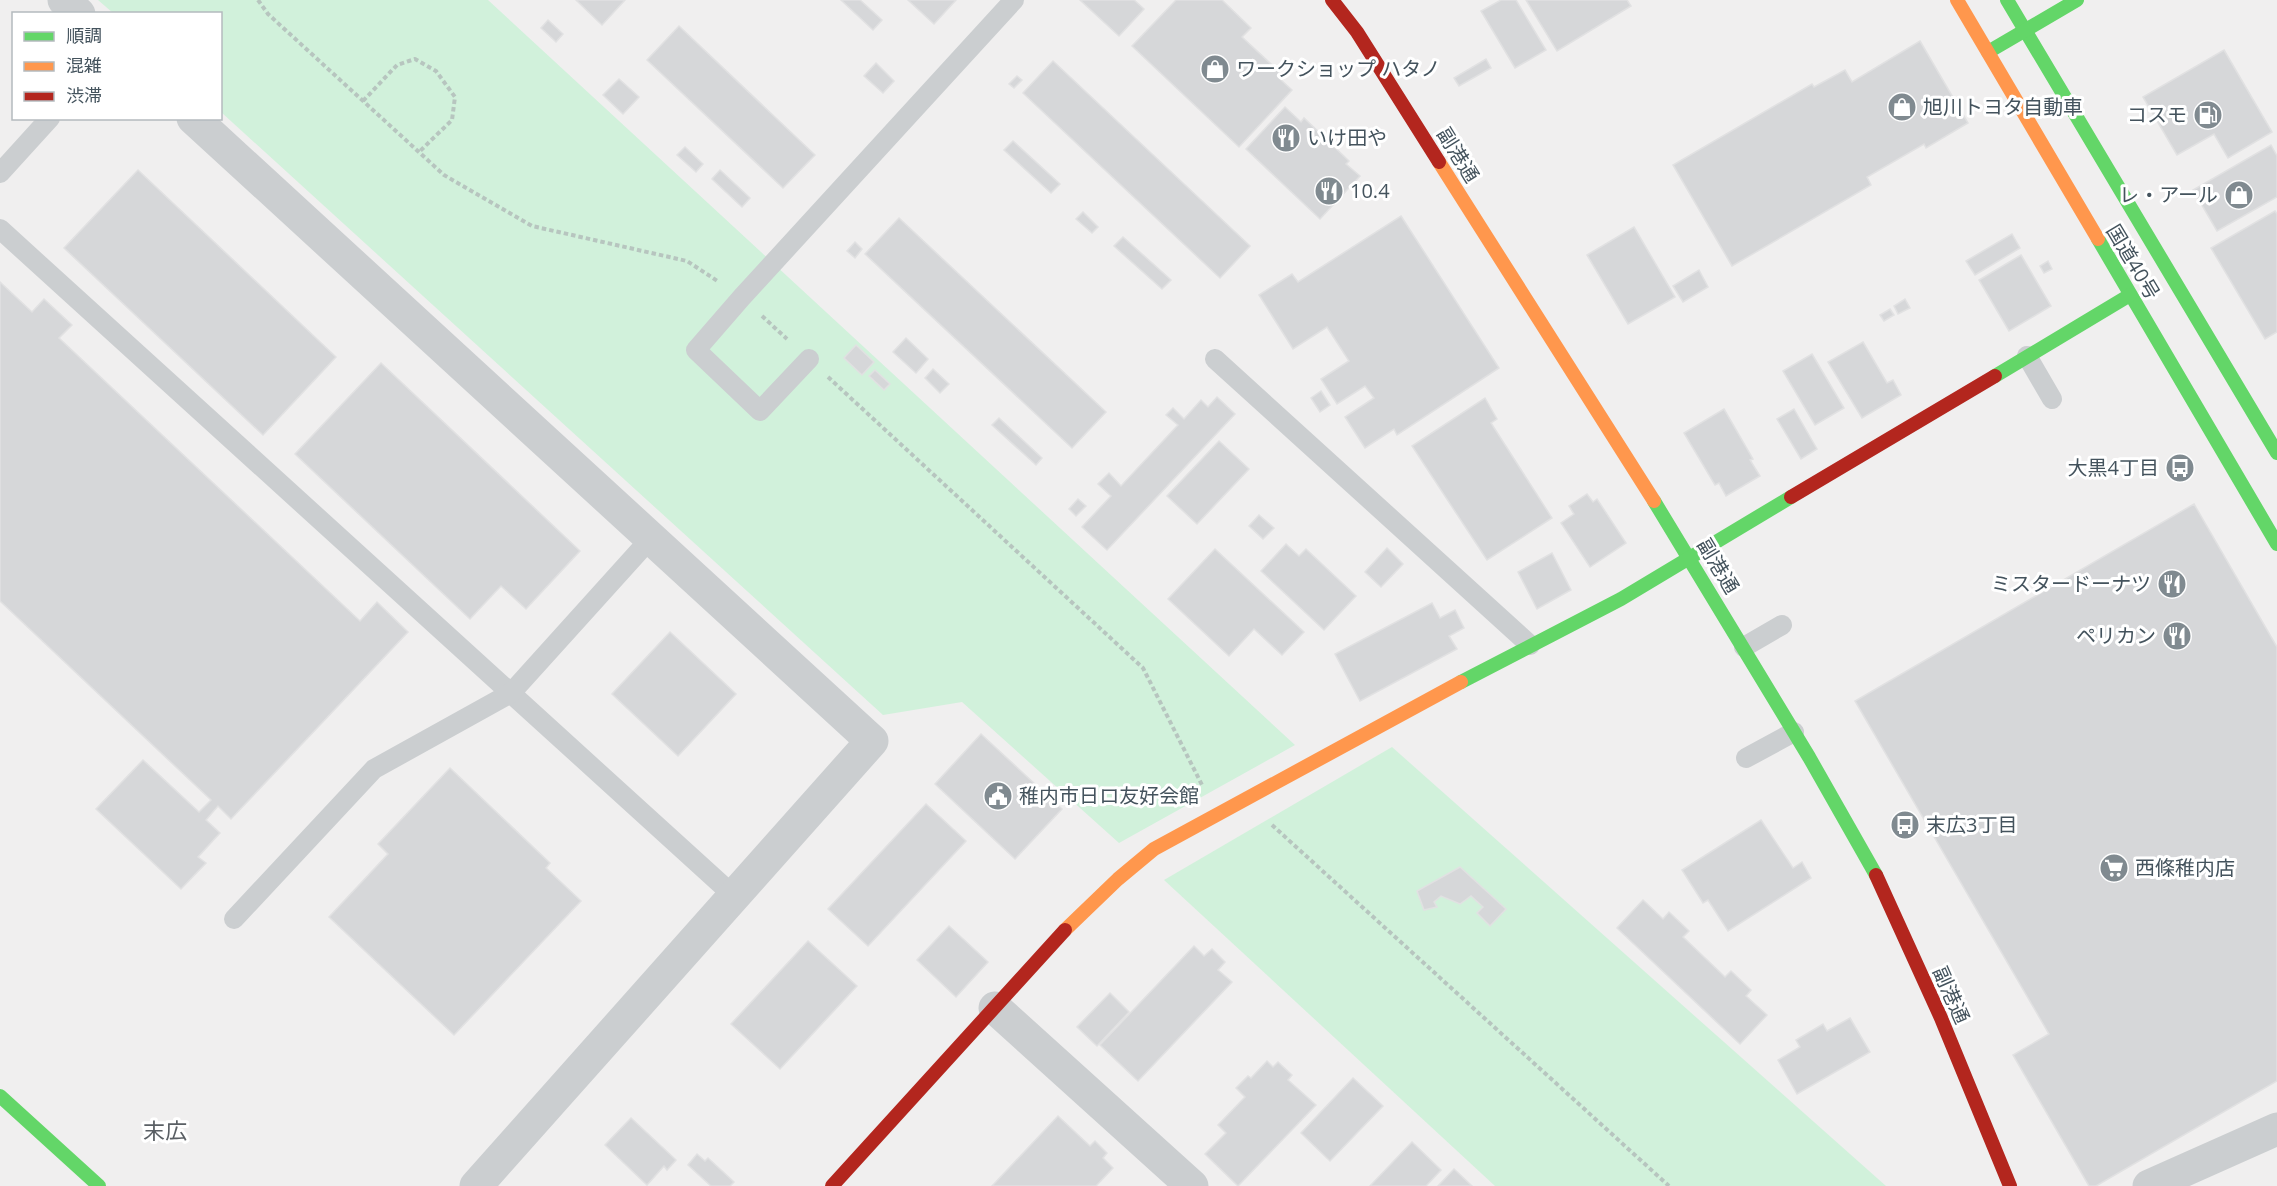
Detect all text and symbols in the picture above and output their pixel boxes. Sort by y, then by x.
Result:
legend [12,12,222,120]
text: 順調 [66,23,102,47]
text: 混雑 [66,53,102,77]
shop icon: ワークショップ ハタノ [1199,53,1231,85]
place label: ワークショップ ハタノ [1236,55,1441,82]
text: 渋滞 [66,83,102,107]
shop icon: 旭川トヨタ自動車 [1886,91,1918,123]
place label: 旭川トヨタ自動車 [1923,93,2083,120]
fuel station icon: コスモ [2192,99,2224,131]
place label: コスモ [2127,101,2187,128]
restaurant icon: いけ田や [1270,122,1302,154]
street label: 副港通 [1431,122,1486,187]
place label: いけ田や [1307,124,1387,151]
restaurant icon: 10.4 [1313,175,1345,207]
place label: 10.4 [1350,177,1390,204]
shop icon: レ・アール [2223,179,2255,211]
place label: レ・アール [2119,181,2218,208]
street label: 国道40号 [2101,219,2166,304]
bus stop icon: 大黒4丁目 [2164,452,2196,484]
place label: 大黒4丁目 [2068,454,2159,481]
street label: 副港通 [1691,533,1745,598]
restaurant icon: ミスタードーナツ [2156,568,2188,600]
place label: ミスタードーナツ [1991,570,2151,597]
restaurant icon: ペリカン [2161,620,2193,652]
place label: ペリカン [2076,622,2156,649]
public building icon: 稚内市日ロ友好会館 [982,780,1014,812]
place label: 稚内市日ロ友好会館 [1019,782,1199,809]
bus stop icon: 末広3丁目 [1889,809,1921,841]
place label: 末広3丁目 [1926,811,2017,838]
supermarket icon: 西條稚内店 [2098,852,2130,884]
place label: 西條稚内店 [2135,854,2235,881]
street label: 副港通 [1927,962,1976,1028]
district label: 末広 [143,1115,187,1145]

